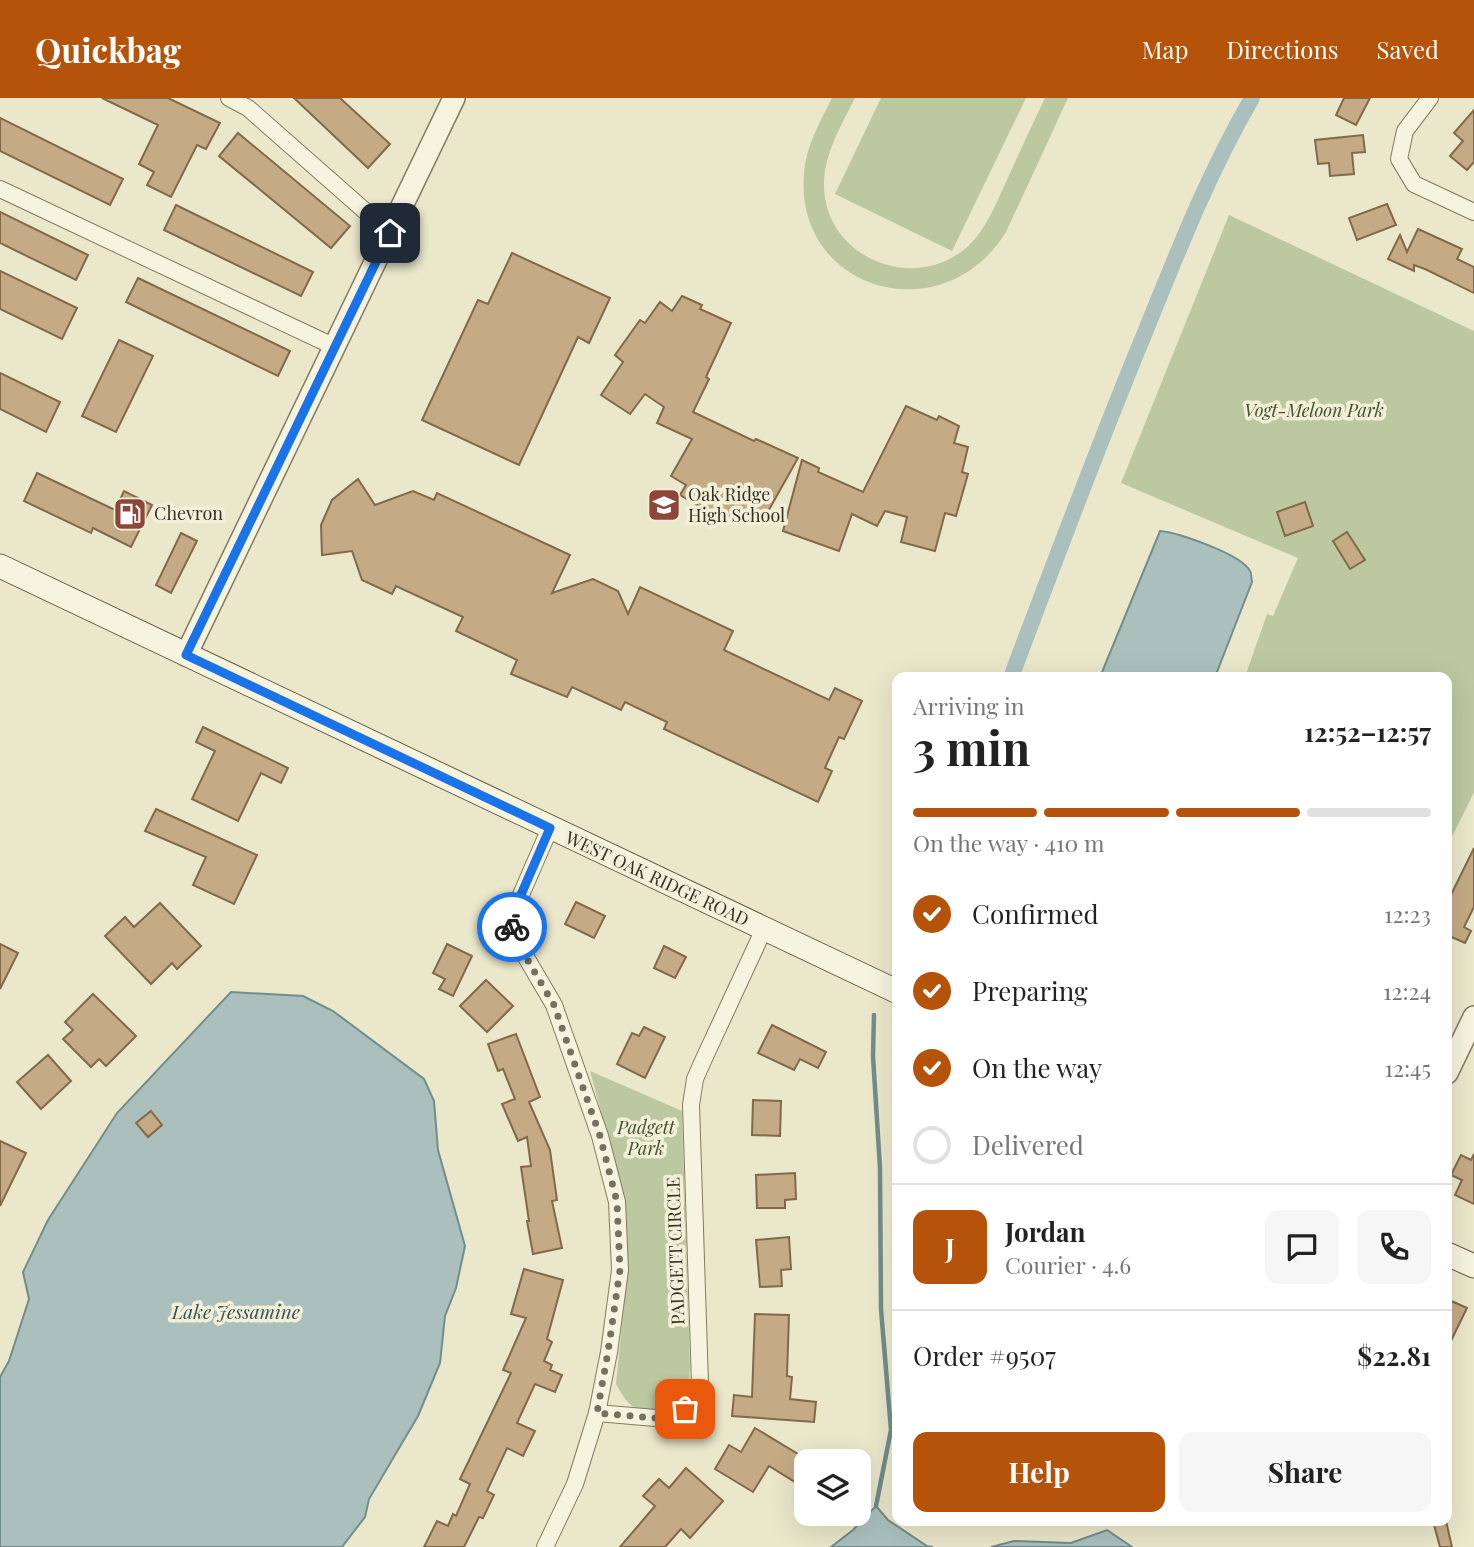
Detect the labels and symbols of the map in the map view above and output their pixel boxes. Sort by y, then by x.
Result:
pin [360,203,420,263]
park label: Vogt-Meloon Park [1244,398,1384,422]
place label: Oak Ridge High School [688,482,785,527]
school or university icon: Oak Ridge High School [645,486,683,524]
fuel station icon: Chevron [111,495,149,533]
place label: Chevron [154,501,223,525]
street label: WEST OAK RIDGE ROAD [561,825,753,931]
courier [477,892,547,962]
park label: Padgett Park [616,1115,676,1160]
street label: PADGETT CIRCLE [660,1177,690,1325]
water label: Lake Jessamine [171,1298,300,1324]
pin [655,1379,715,1439]

